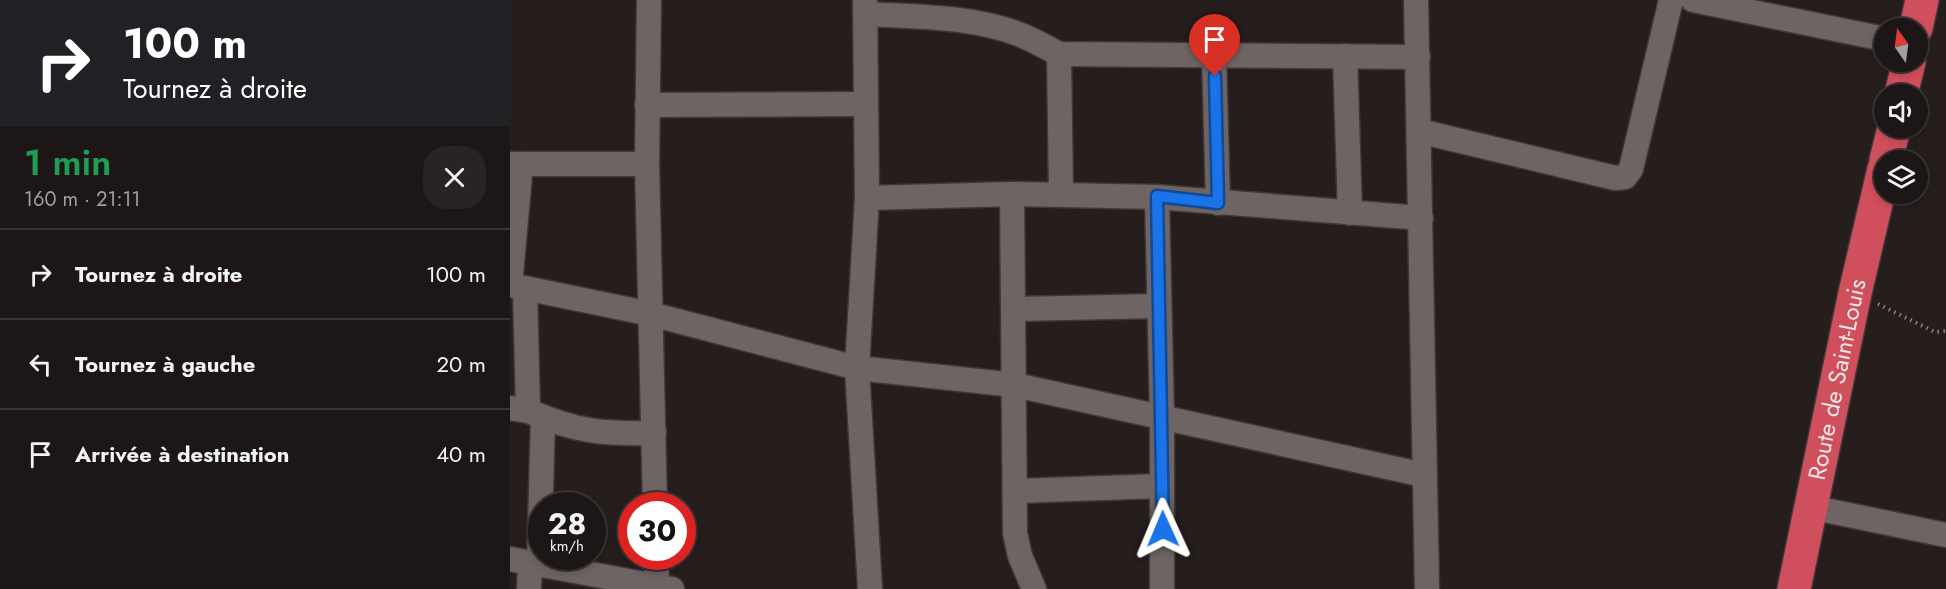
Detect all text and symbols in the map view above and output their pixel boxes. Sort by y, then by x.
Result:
text: 100 m [123,13,247,74]
pin [1189,14,1240,76]
north arrow [1874,18,1928,72]
map controls [1874,18,1928,204]
icon: arrive [1198,23,1231,56]
icon: right [24,24,102,102]
text: Tournez à droite [123,69,307,108]
button: sound [1874,84,1928,138]
text: 1 min [24,136,111,188]
button: close [423,146,486,209]
button: layers [1874,150,1928,204]
text: 160 m · 21:11 [24,185,141,214]
icon: right [24,258,57,291]
text: Tournez à droite [75,258,242,290]
text: 100 m [426,258,486,290]
street label: Route de Saint-Louis [1799,275,1875,483]
icon: left [24,348,57,381]
text: Tournez à gauche [75,348,255,380]
text: 20 m [437,348,486,380]
icon: arrive [24,438,57,471]
text: Arrivée à destination [75,438,289,470]
text: 40 m [436,438,486,470]
speed limit sign: 30 [618,492,696,570]
position arrow [1131,497,1195,561]
text: 28 [548,502,586,545]
text: km/h [550,535,584,557]

